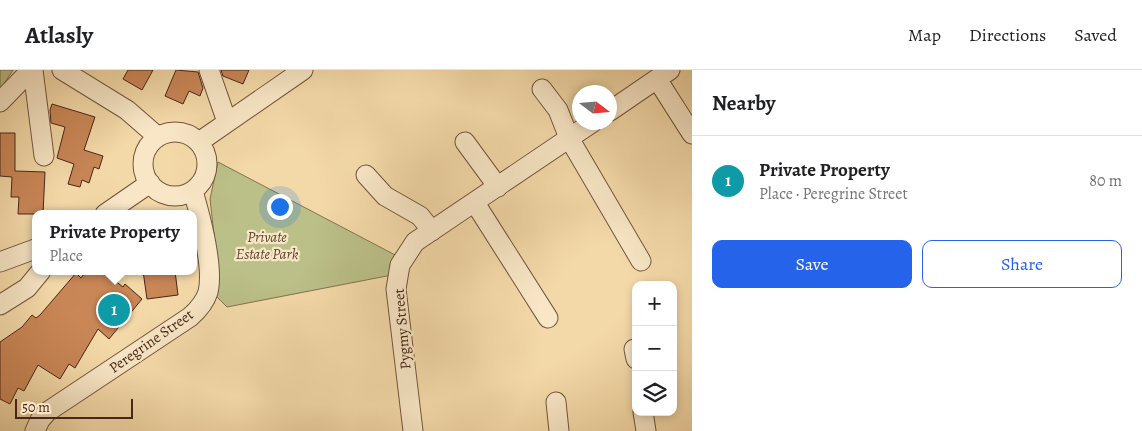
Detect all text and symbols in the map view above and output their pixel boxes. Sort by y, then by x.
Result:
text: Atlasly [25,19,93,51]
text: Map [908,23,941,47]
text: Directions [969,23,1046,47]
text: Saved [1074,23,1117,47]
north arrow [572,85,617,130]
text: Nearby [712,89,775,117]
text: Private Property [759,157,890,183]
text: 1 [725,170,731,192]
text: 80 m [1089,170,1122,192]
text: Place · Peregrine Street [759,183,908,205]
your location [267,194,293,220]
popup [32,210,197,275]
text: Private Property [49,219,180,245]
park label: Private Estate Park [236,227,299,264]
button: Save [712,240,912,288]
button: Share [922,240,1122,288]
text: Place [49,245,83,267]
map controls [632,281,677,416]
button: + [632,281,677,326]
street label: Pygmy Street [389,288,415,370]
pin: 1 [98,291,130,329]
street label: Peregrine Street [105,304,197,378]
button: − [632,326,677,371]
button: layers [632,371,677,416]
scale bar [15,396,132,419]
text: 50 m [22,398,50,417]

